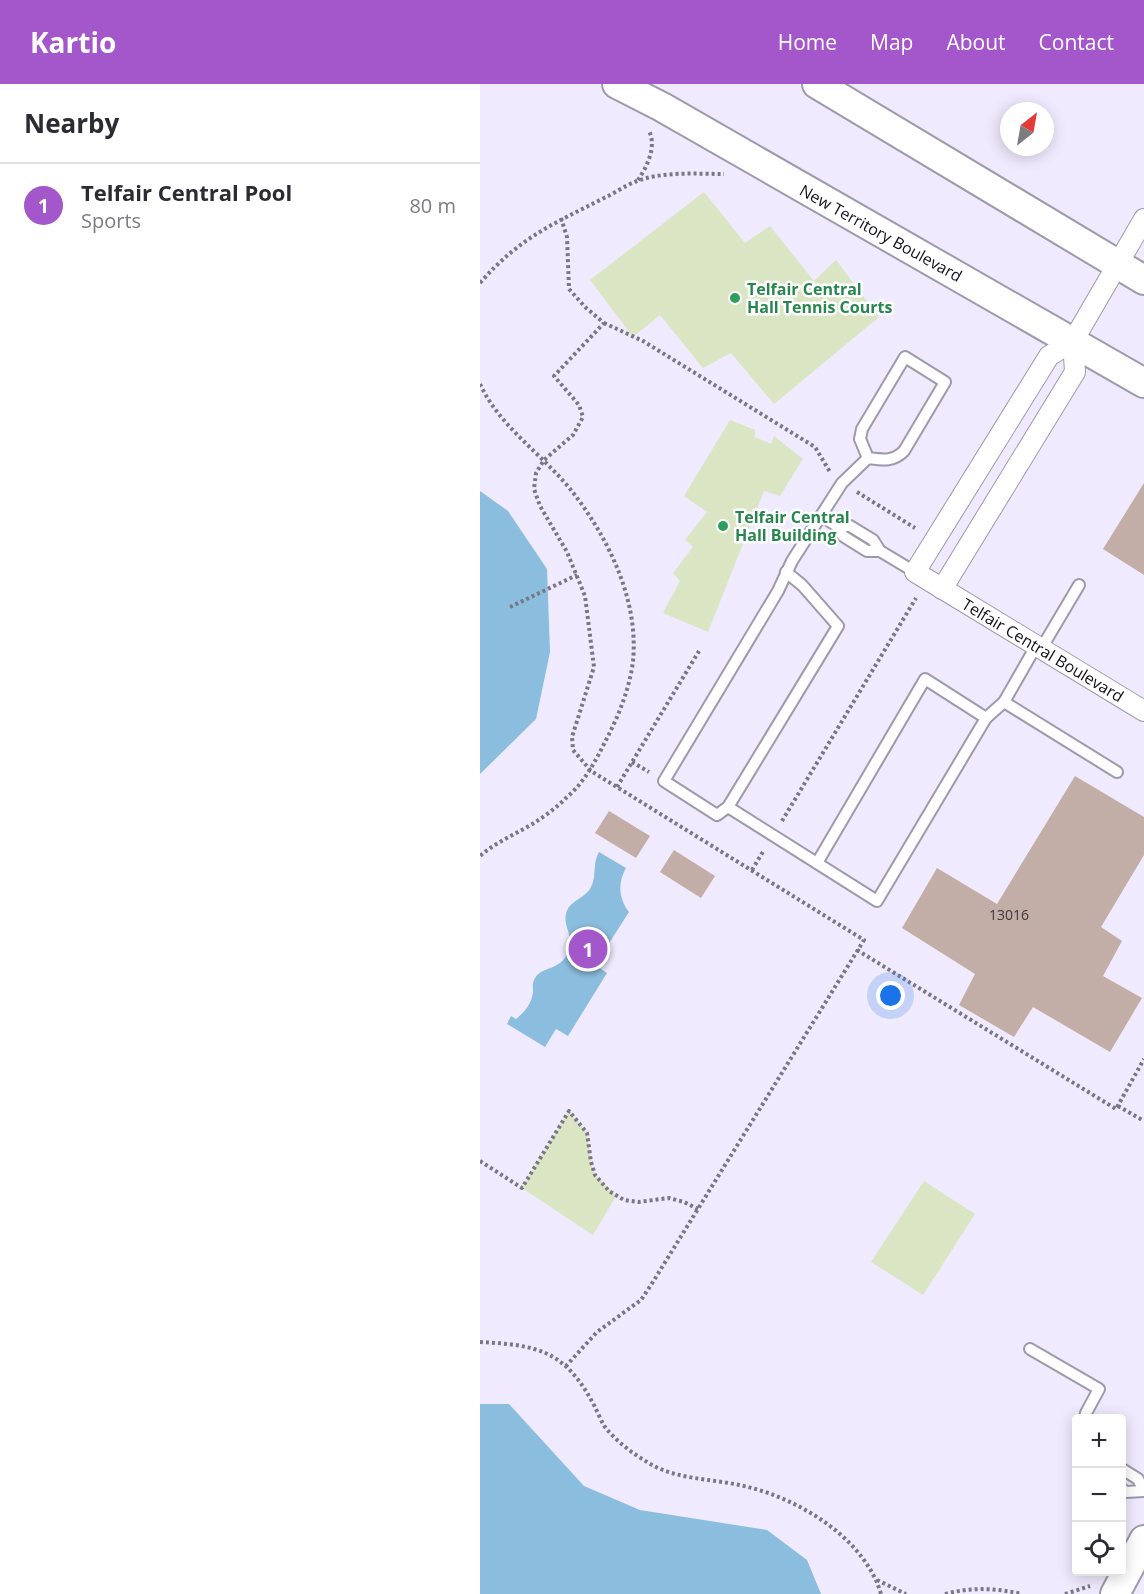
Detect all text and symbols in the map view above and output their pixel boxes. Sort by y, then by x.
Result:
text: Kartio [30,23,116,61]
text: Home [778,28,837,56]
text: Map [870,28,913,56]
text: About [946,28,1006,56]
text: Contact [1039,28,1114,56]
north arrow [1000,102,1054,156]
text: Nearby [24,105,119,141]
text: Telfair Central Pool [81,177,292,207]
street label: New Territory Boulevard [796,179,966,287]
text: 1 [38,192,49,219]
text: 80 m [409,192,456,219]
text: Sports [81,207,141,234]
place label: Telfair Central Hall Tennis Courts [747,278,892,318]
marker: Telfair Central Hall Tennis Courts [728,291,742,305]
place label: Telfair Central Hall Building [735,506,850,546]
marker: Telfair Central Hall Building [716,519,730,533]
street label: Telfair Central Boulevard [958,593,1128,707]
house number: 13016 [989,905,1029,924]
pin: 1 [568,926,608,972]
your location [876,981,905,1010]
map controls [1072,1414,1126,1576]
button: + [1072,1414,1126,1468]
button: − [1072,1468,1126,1522]
button: locate [1072,1522,1126,1576]

